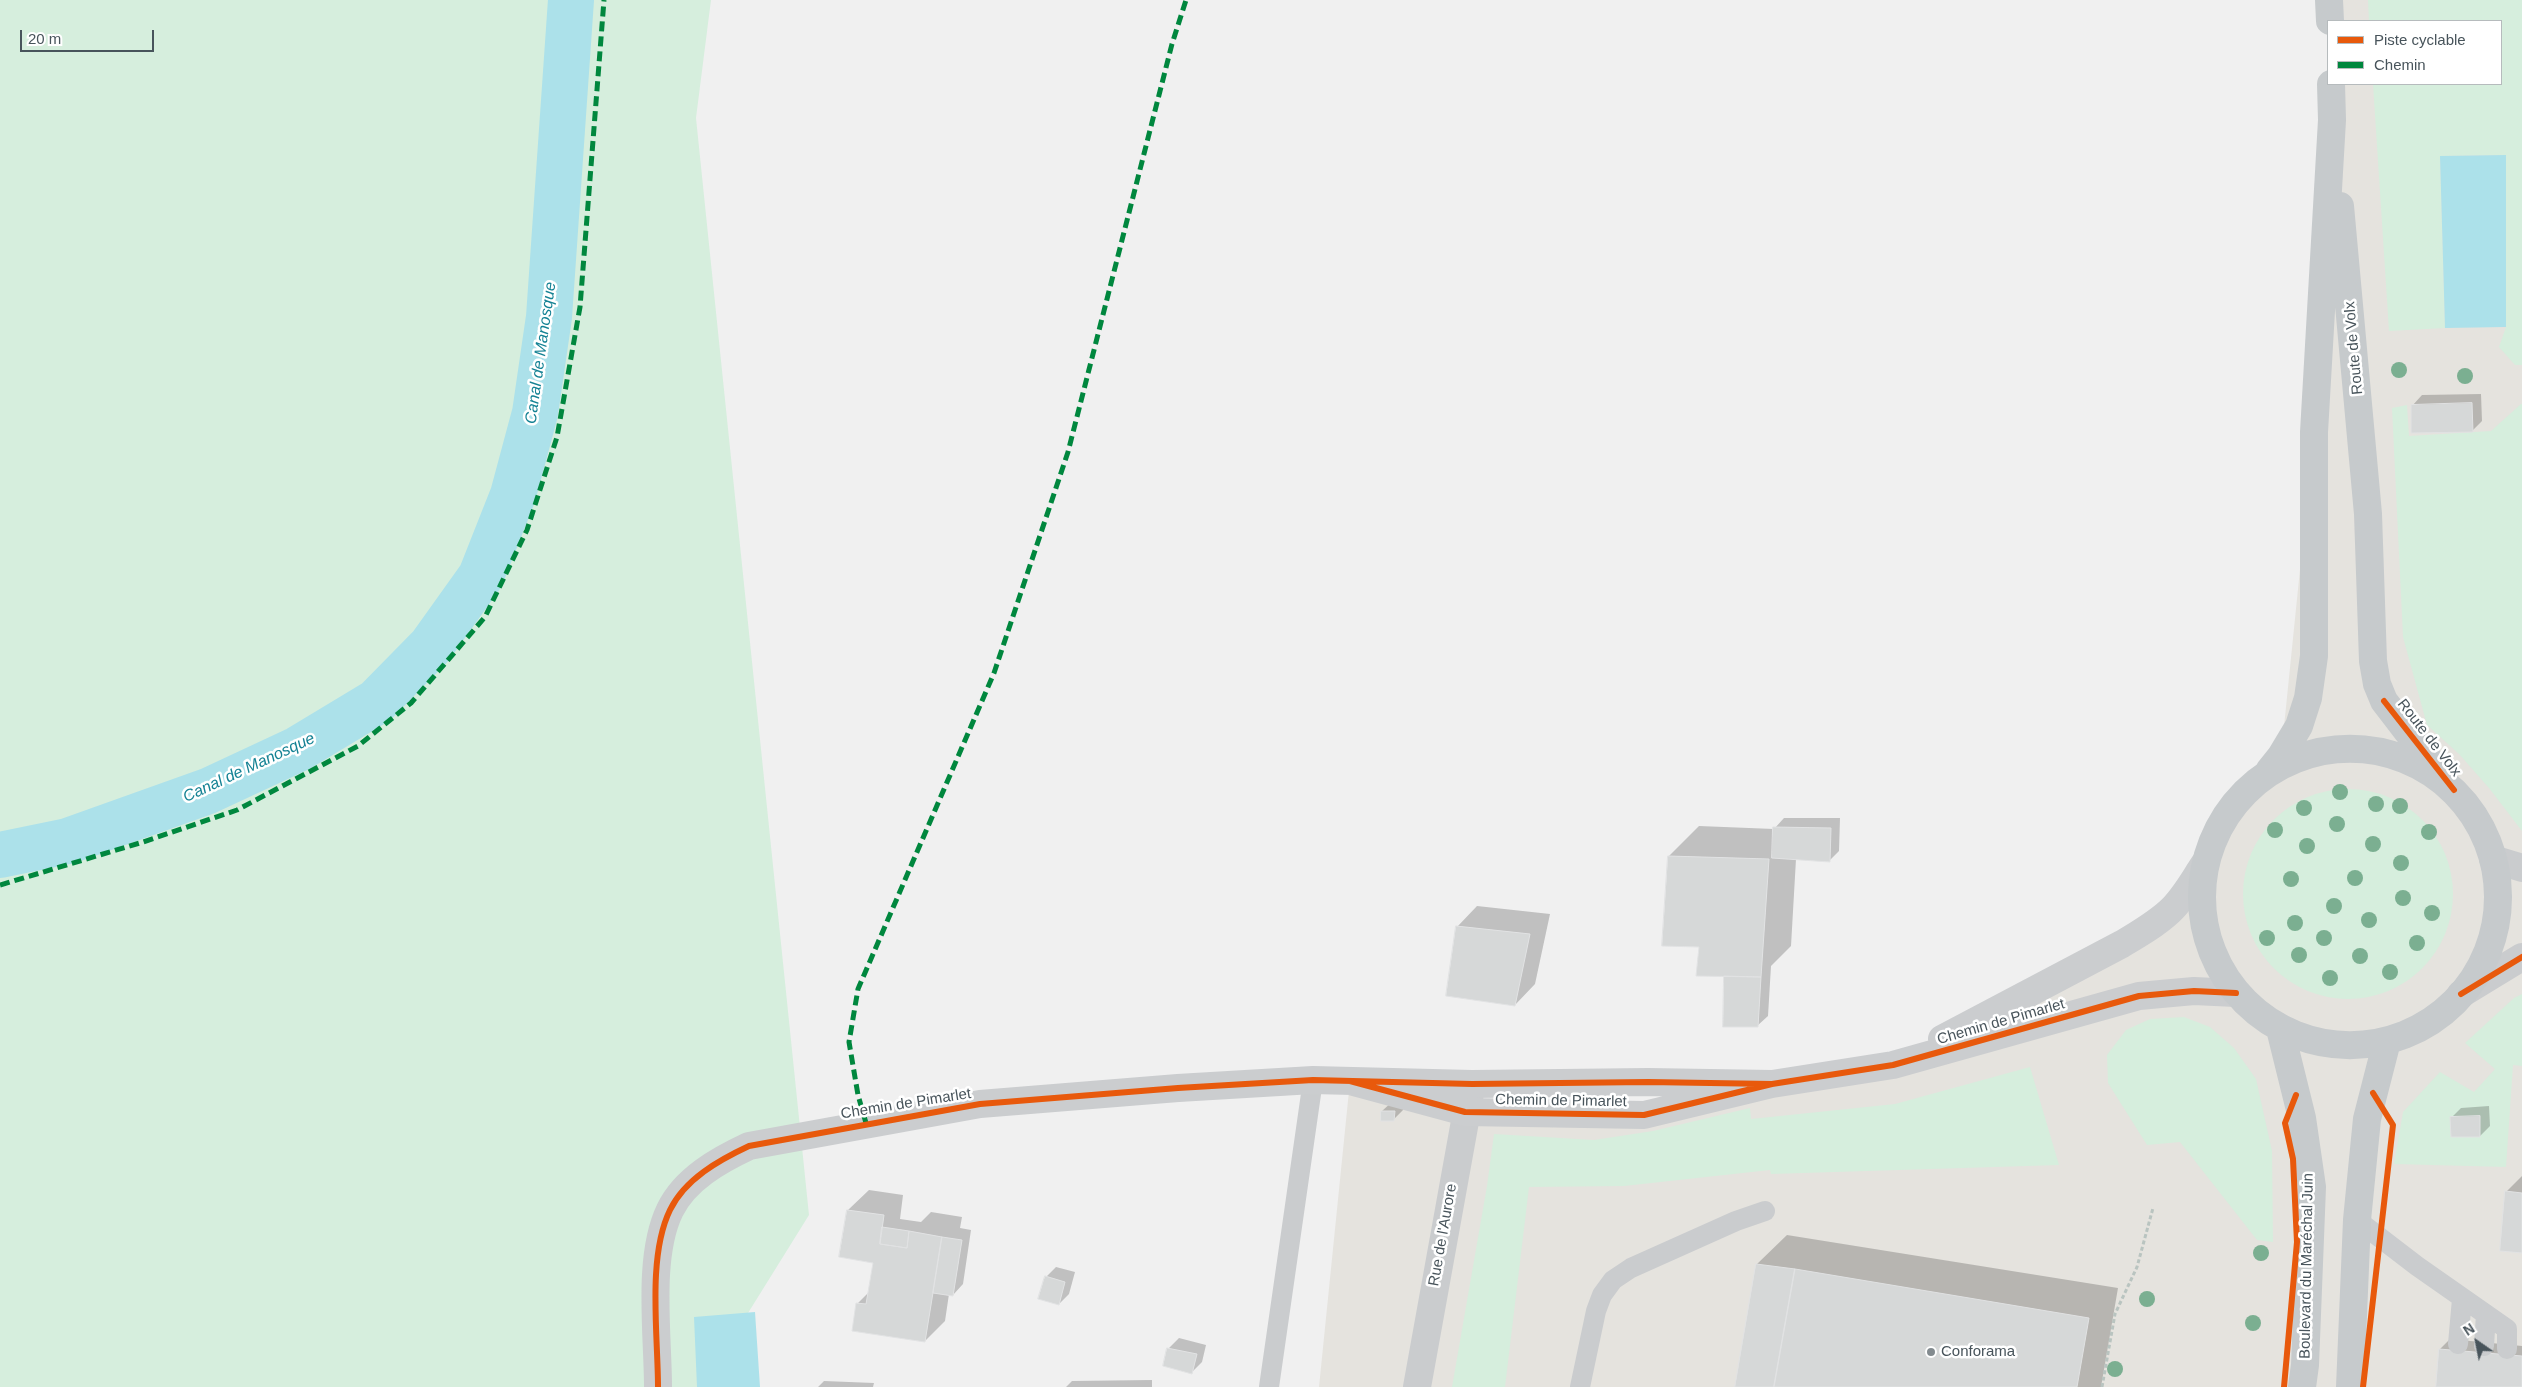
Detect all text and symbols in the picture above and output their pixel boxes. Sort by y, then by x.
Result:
scale bar [22,20,156,52]
legend [2327,20,2502,85]
text: 20 m [28,30,61,47]
text: Piste cyclable [2374,31,2466,48]
text: Chemin [2374,56,2426,73]
water label: Canal de Manosque [522,281,560,425]
street label: Route de Volx [2341,301,2367,395]
street label: Route de Volx [2393,696,2465,780]
water label: Canal de Manosque [180,729,318,807]
street label: Chemin de Pimarlet [1935,995,2067,1049]
street label: Chemin de Pimarlet [840,1085,972,1123]
street label: Chemin de Pimarlet [1495,1091,1627,1111]
street label: Boulevard du Maréchal Juin [2296,1173,2318,1359]
street label: Rue de l'Aurore [1425,1182,1461,1288]
north arrow [2452,1317,2502,1367]
text: N [2460,1320,2477,1339]
place label: Conforama [1941,1343,2015,1361]
marker: Conforama [1925,1346,1937,1358]

